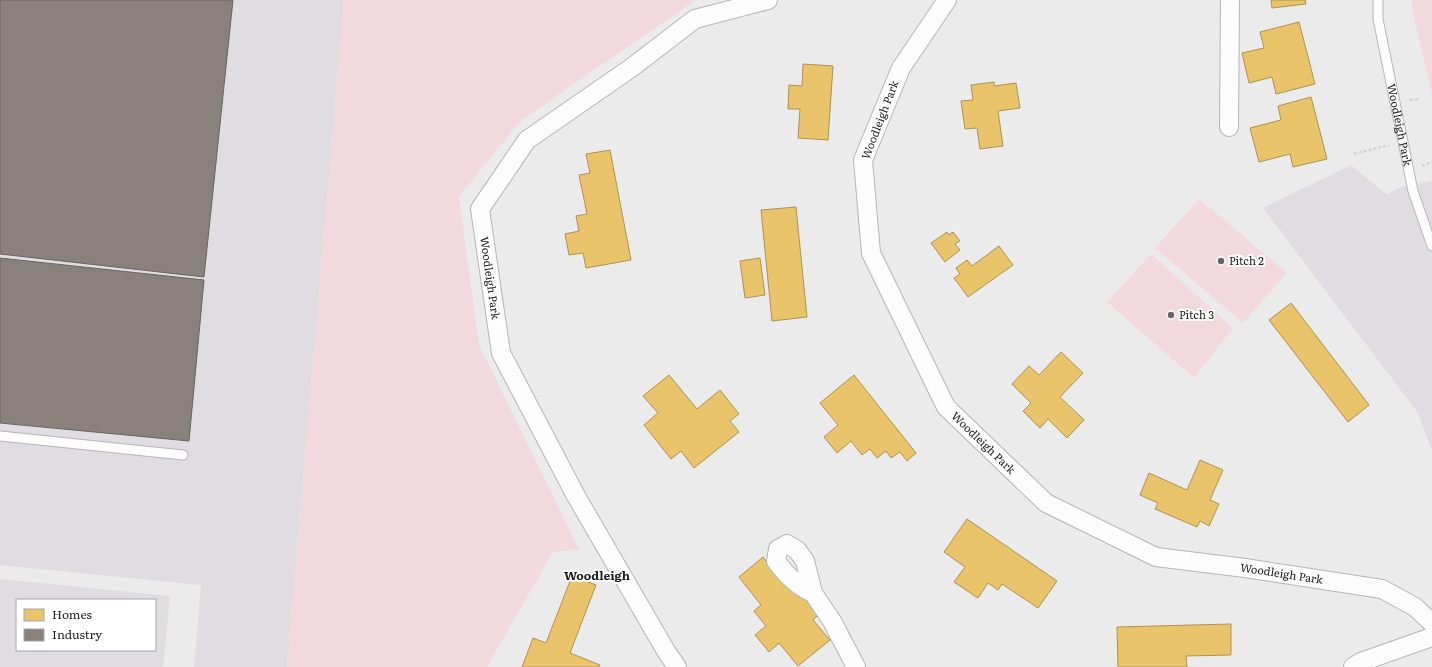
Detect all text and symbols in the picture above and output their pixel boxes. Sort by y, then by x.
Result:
street label: Woodleigh Park [857,78,902,161]
street label: Woodleigh Park [1384,82,1417,167]
street label: Woodleigh Park [477,236,505,320]
place label: Pitch 2 [1229,252,1264,268]
marker: Pitch 2 [1216,256,1226,266]
place label: Pitch 3 [1179,306,1214,322]
marker: Pitch 3 [1166,310,1176,320]
street label: Woodleigh Park [948,407,1020,477]
street label: Woodleigh Park [1239,558,1324,587]
district label: Woodleigh [564,566,630,584]
legend [16,599,156,651]
text: Homes [52,605,92,623]
text: Industry [52,625,102,643]

